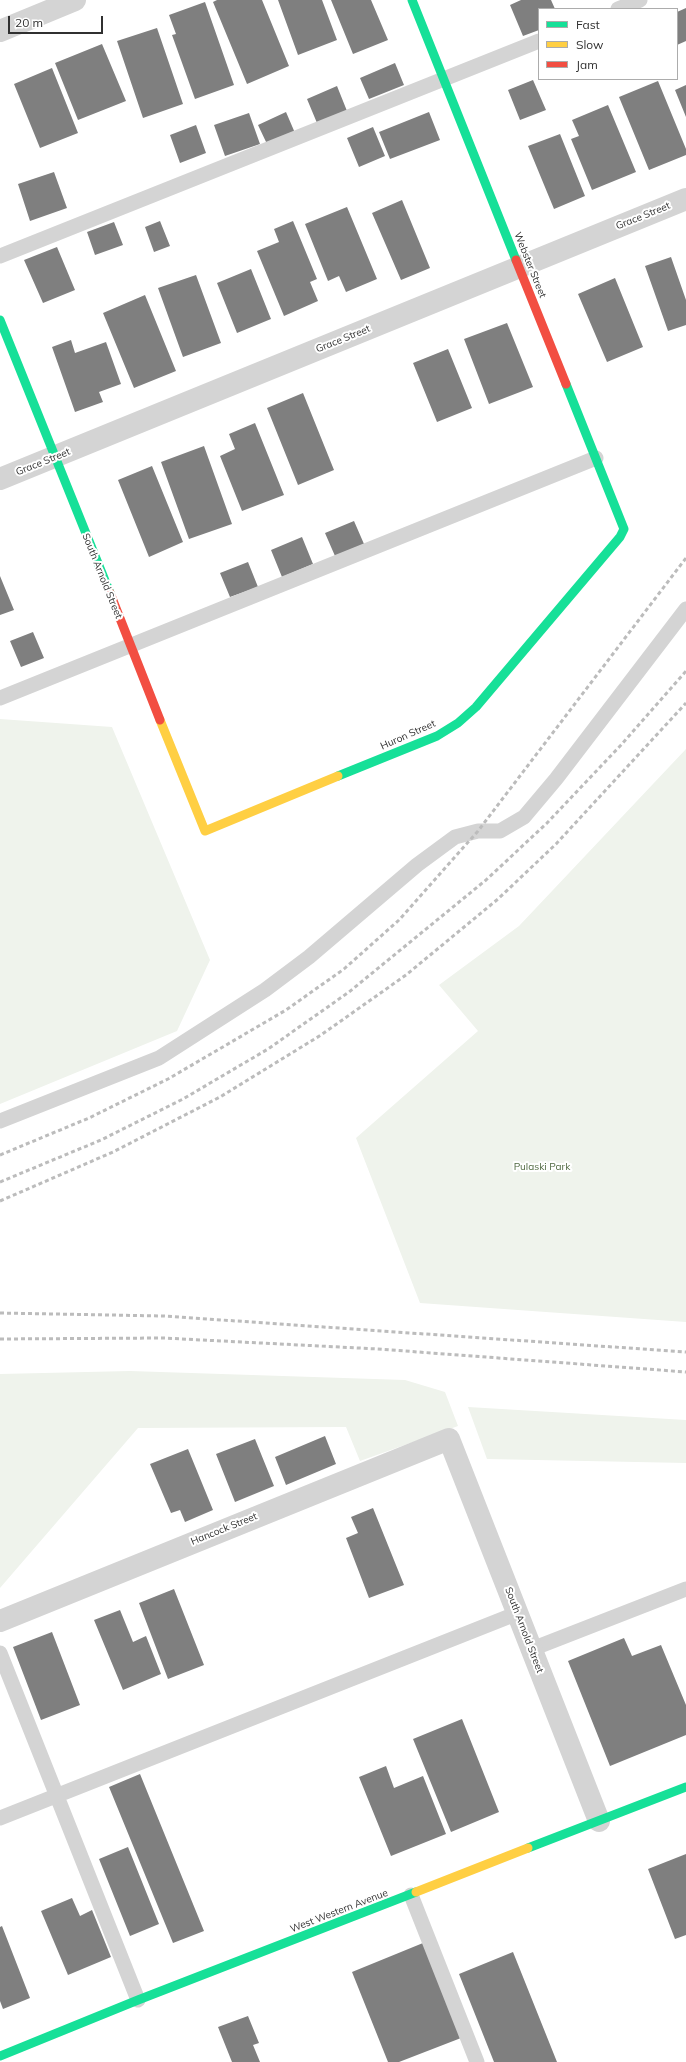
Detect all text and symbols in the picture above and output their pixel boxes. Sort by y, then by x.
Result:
scale bar [10,8,105,34]
legend [538,8,678,80]
text: 20 m [15,15,43,30]
text: Fast [576,17,600,32]
text: Slow [576,37,604,52]
text: Jam [576,57,598,72]
street label: Grace Street [614,200,672,232]
street label: Webster Street [511,230,549,300]
street label: Grace Street [314,323,372,355]
street label: Grace Street [14,446,72,478]
street label: South Arnold Street [79,532,125,620]
street label: Huron Street [379,718,437,752]
park label: Pulaski Park [514,1161,570,1173]
street label: Hancock Street [189,1510,259,1548]
street label: South Arnold Street [502,1585,546,1675]
street label: West Western Avenue [288,1887,390,1935]

